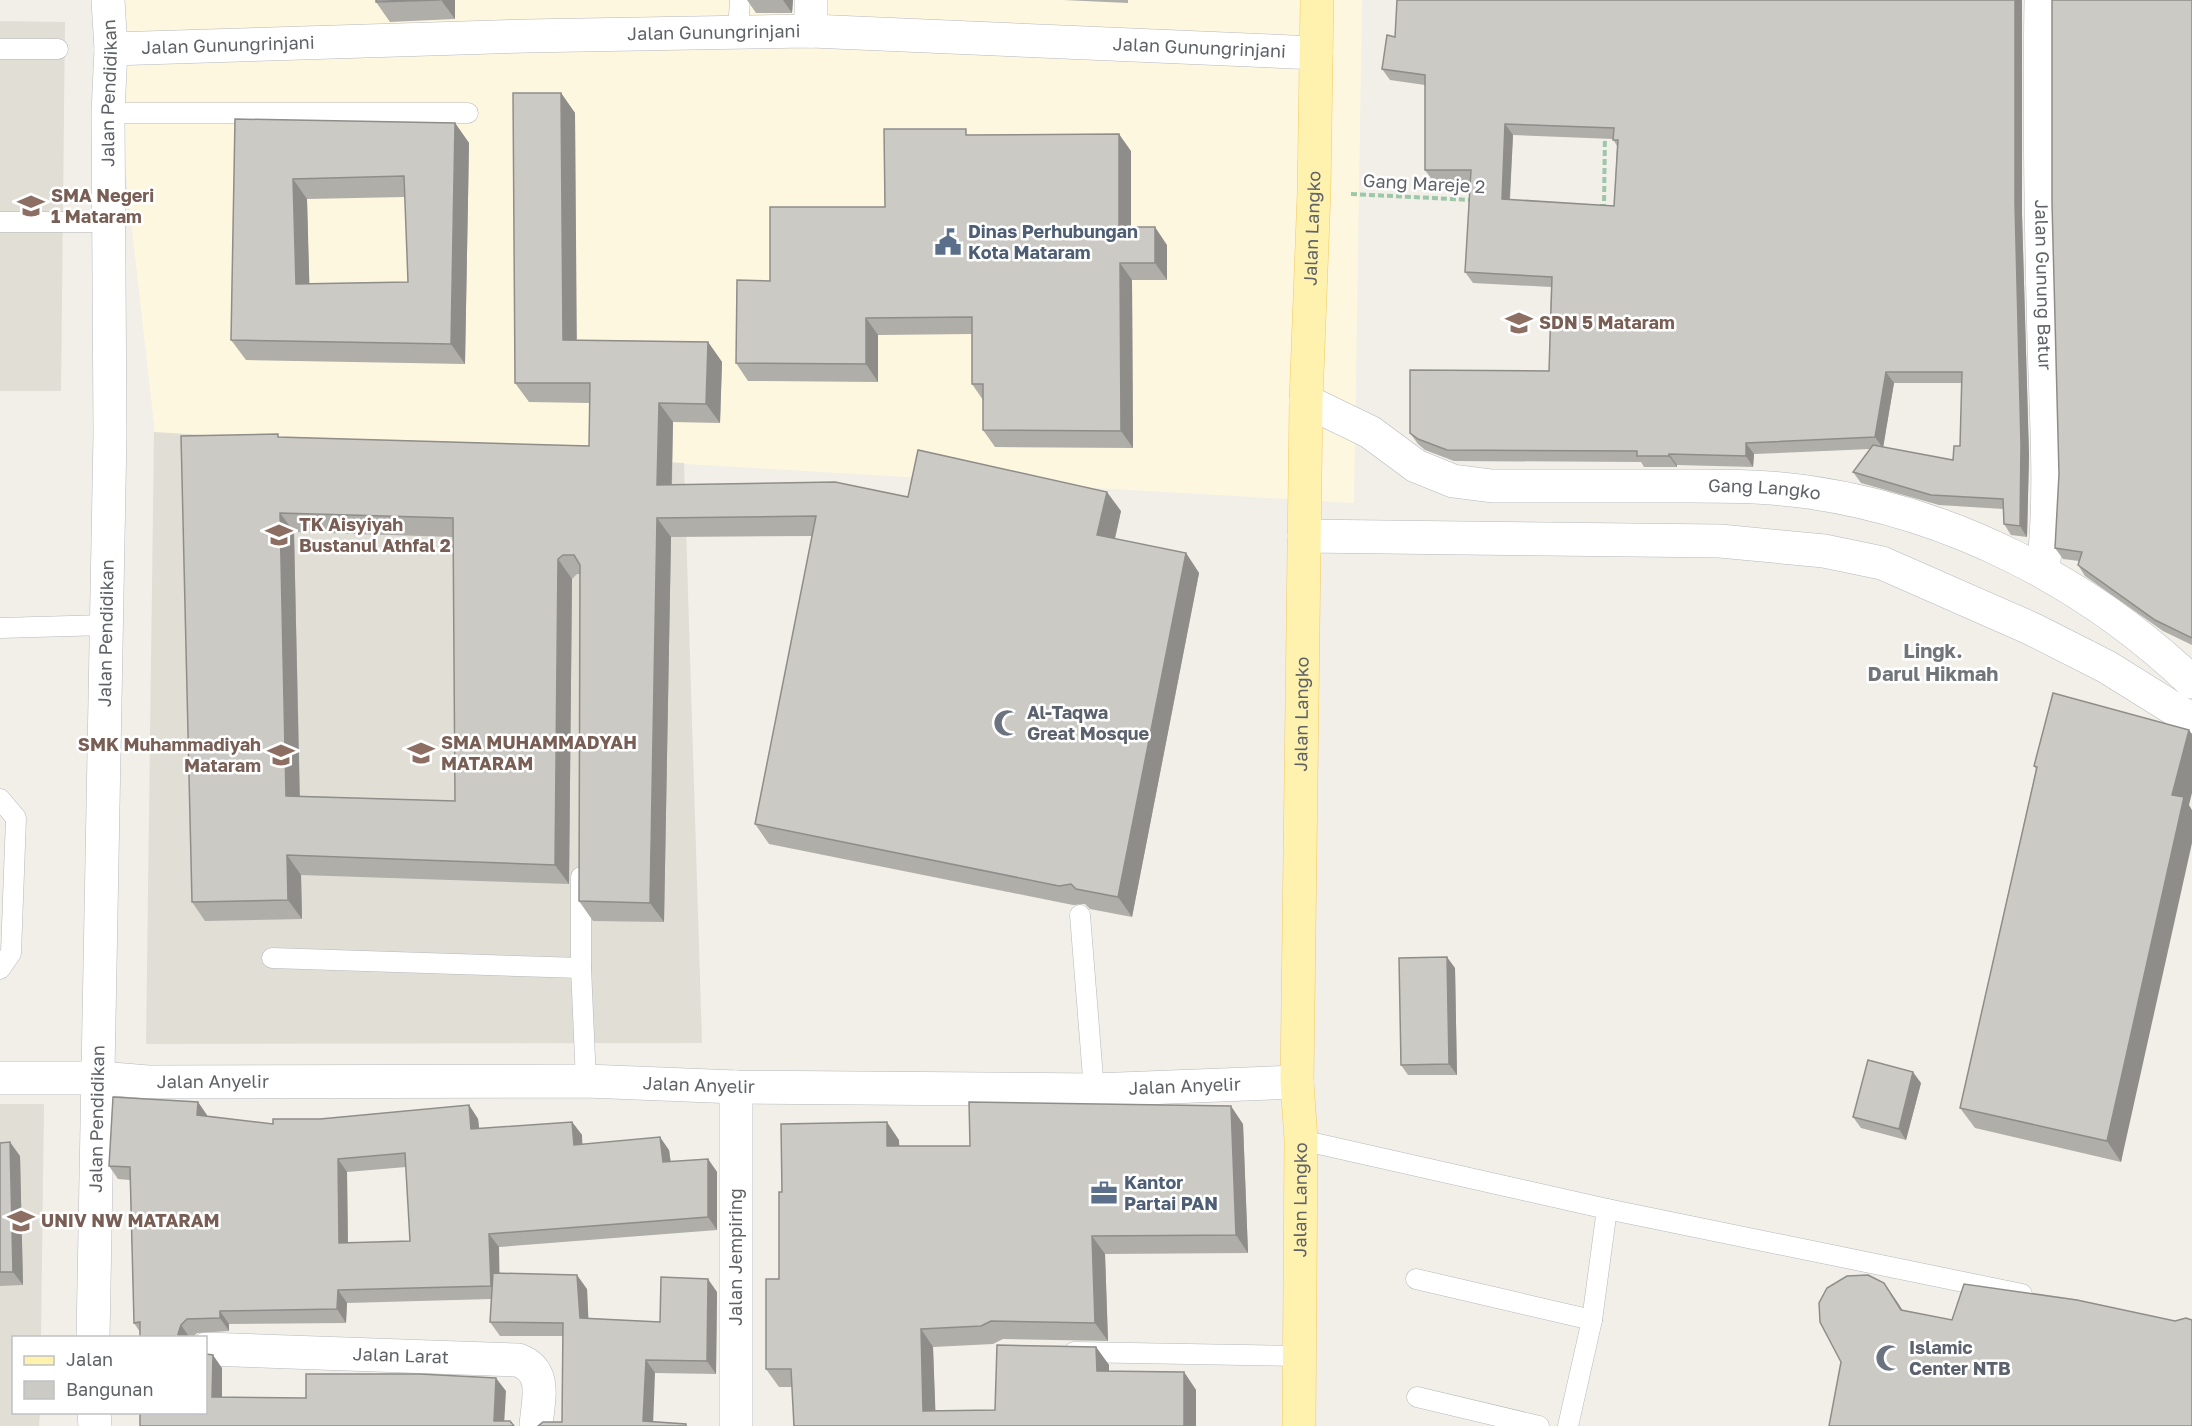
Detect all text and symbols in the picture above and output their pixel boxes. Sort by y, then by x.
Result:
street label: Jalan Pendidikan [96,19,121,167]
street label: Jalan Gunungrinjani [627,19,801,44]
street label: Jalan Gunungrinjani [141,31,315,58]
street label: Jalan Gunungrinjani [1112,32,1286,62]
street label: Gang Mareje 2 [1362,169,1486,197]
street label: Jalan Langko [1298,171,1324,286]
place label: SMA Negeri 1 Mataram [51,184,154,227]
school or university icon: SMA Negeri 1 Mataram [16,191,46,221]
street label: Jalan Gunung Batur [2031,199,2057,371]
place label: Dinas Perhubungan Kota Mataram [968,220,1138,263]
public building icon: Dinas Perhubungan Kota Mataram [933,227,963,257]
school or university icon: SDN 5 Mataram [1504,308,1534,338]
place label: SDN 5 Mataram [1539,311,1675,333]
street label: Gang Langko [1708,474,1822,504]
place label: TK Aisyiyah Bustanul Athfal 2 [299,513,451,556]
school or university icon: TK Aisyiyah Bustanul Athfal 2 [264,520,294,550]
street label: Jalan Pendidikan [93,559,118,707]
district label: Lingk. Darul Hikmah [1868,638,1998,685]
street label: Jalan Langko [1289,656,1313,772]
place label: Al-Taqwa Great Mosque [1027,701,1149,744]
mosque icon: Al-Taqwa Great Mosque [992,708,1022,738]
place label: SMA MUHAMMADYAH MATARAM [441,731,637,774]
place label: SMK Muhammadiyah Mataram [78,733,261,776]
school or university icon: SMA MUHAMMADYAH MATARAM [406,738,436,768]
school or university icon: SMK Muhammadiyah Mataram [266,740,296,770]
street label: Jalan Pendidikan [84,1045,109,1193]
street label: Jalan Anyelir [157,1070,269,1092]
street label: Jalan Anyelir [642,1071,755,1097]
street label: Jalan Anyelir [1128,1072,1241,1099]
street label: Jalan Langko [1288,1142,1311,1258]
place label: Kantor Partai PAN [1124,1171,1218,1214]
office icon: Kantor Partai PAN [1089,1178,1119,1208]
street label: Jalan Jempiring [724,1188,746,1326]
school or university icon: UNIV NW MATARAM [6,1206,36,1236]
place label: UNIV NW MATARAM [41,1209,220,1231]
legend [12,1336,207,1414]
place label: Islamic Center NTB [1909,1336,2011,1379]
street label: Jalan Larat [352,1342,449,1368]
mosque icon: Islamic Center NTB [1874,1343,1904,1373]
text: Jalan [66,1348,113,1370]
text: Bangunan [66,1378,154,1400]

